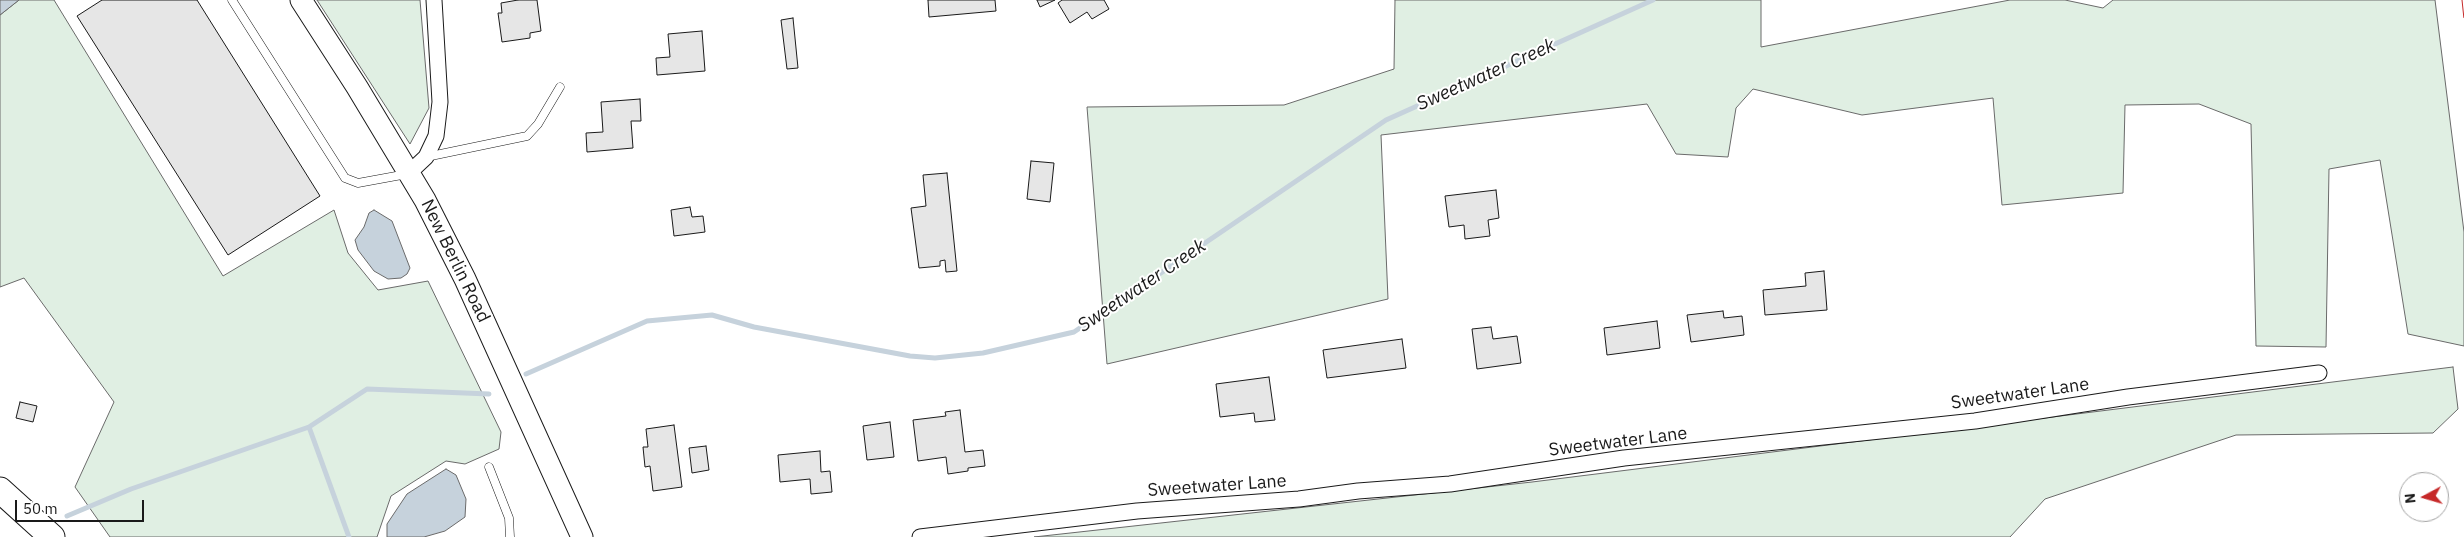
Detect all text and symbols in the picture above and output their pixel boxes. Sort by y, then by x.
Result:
water label: Sweetwater Creek [1413,34,1559,116]
street label: New Berlin Road [416,196,494,326]
water label: Sweetwater Creek [1074,235,1210,337]
street label: Sweetwater Lane [1950,374,2090,414]
street label: Sweetwater Lane [1548,423,1688,461]
street label: Sweetwater Lane [1147,470,1287,502]
north arrow [2399,472,2449,522]
scale bar [18,490,146,522]
text: N [2401,492,2420,504]
text: 50 m [23,499,58,518]

